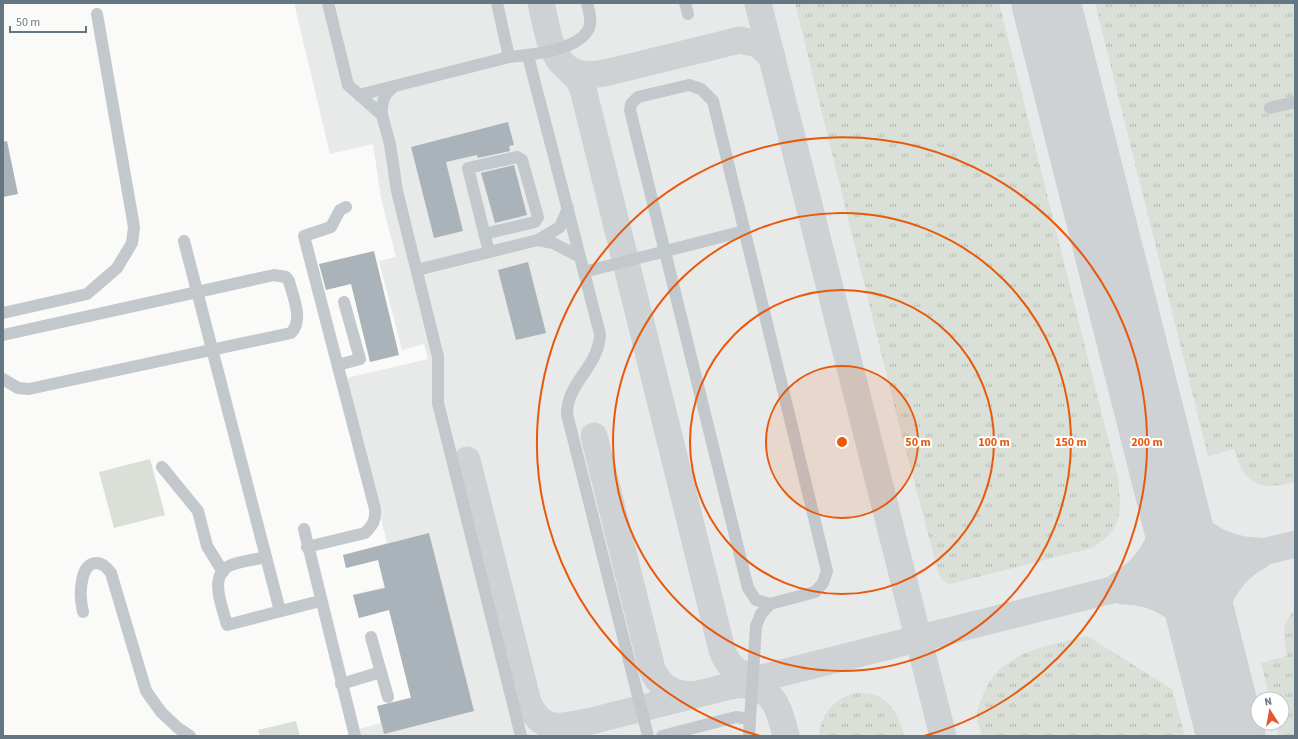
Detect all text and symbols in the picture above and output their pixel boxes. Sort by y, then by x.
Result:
scale bar [10,8,86,34]
text: 50 m [16,14,40,31]
text: 50 m [905,434,931,451]
text: 100 m [978,434,1010,451]
text: 150 m [1055,434,1087,451]
text: 200 m [1131,434,1163,451]
centre of rings [835,435,849,449]
north arrow [1250,691,1290,731]
text: N [1263,694,1273,710]

